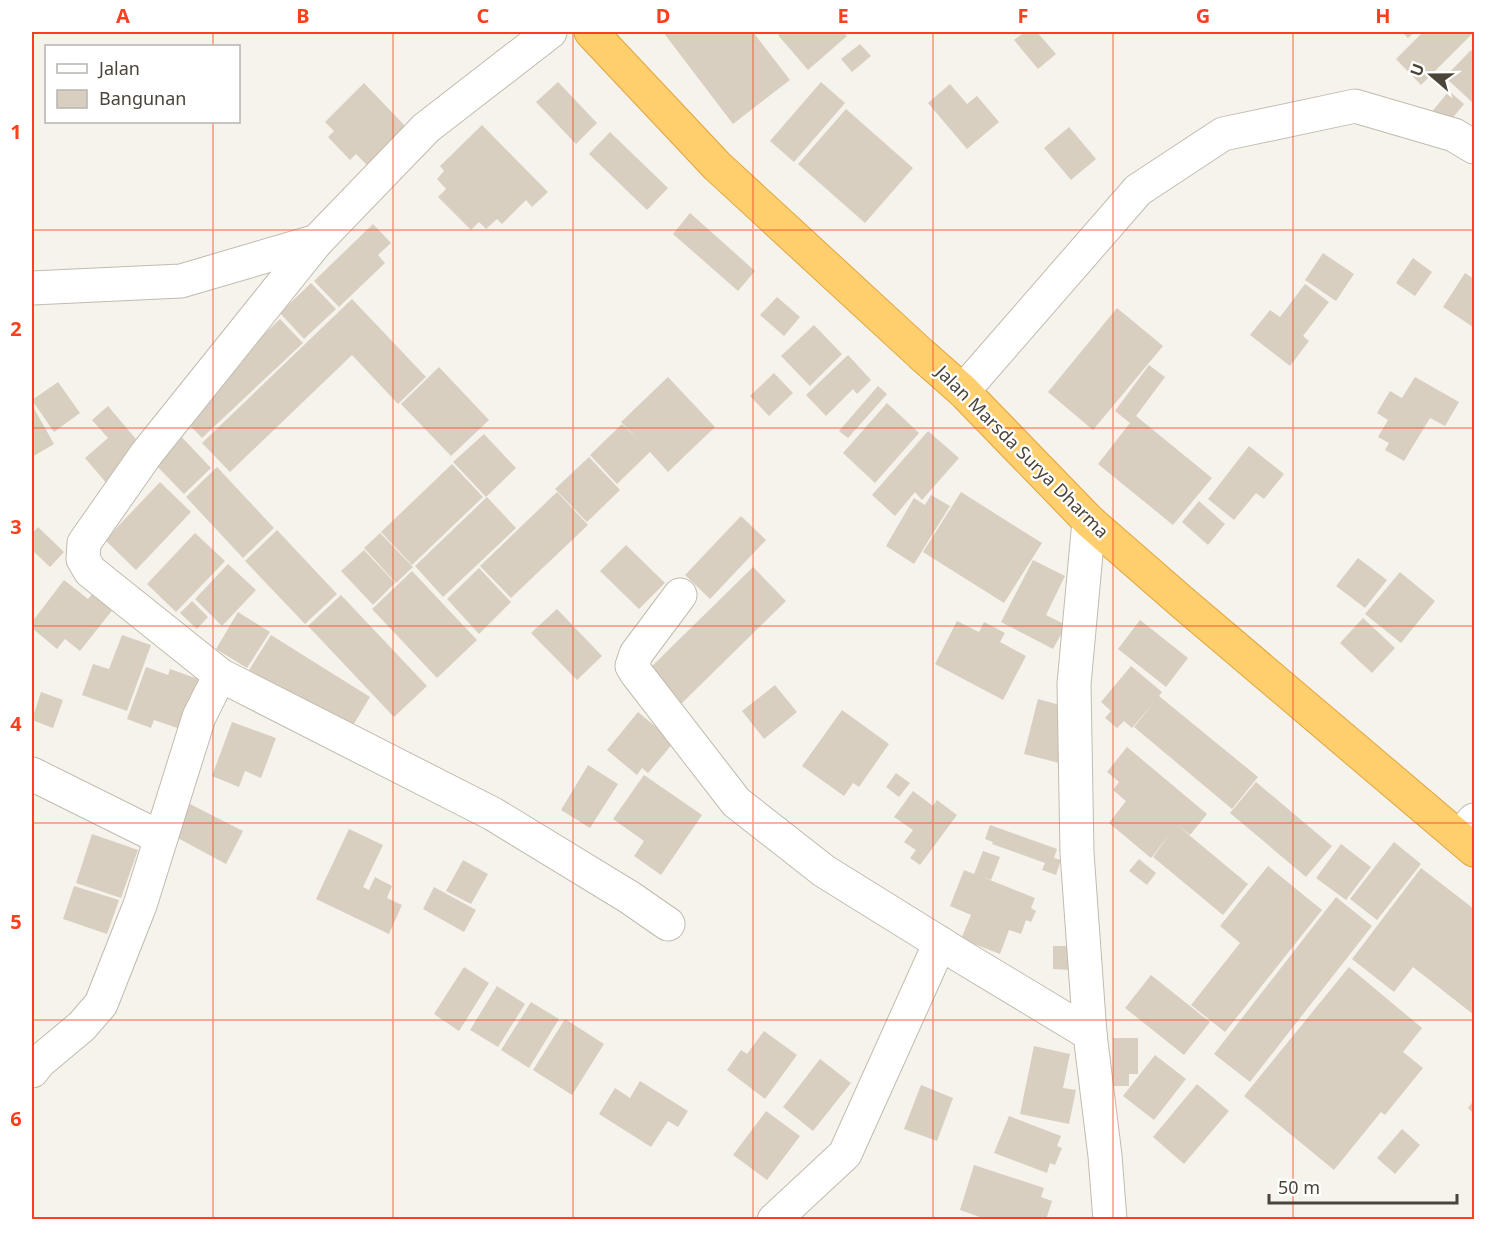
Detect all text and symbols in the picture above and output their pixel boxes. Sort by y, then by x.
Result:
text: A [116,2,130,29]
text: B [296,2,310,29]
text: C [477,2,490,29]
text: D [656,2,670,29]
text: E [837,2,849,29]
text: F [1018,2,1028,29]
text: G [1196,2,1210,29]
text: H [1375,2,1391,29]
legend [45,45,240,123]
north arrow [1401,45,1461,105]
text: Jalan [97,56,140,80]
text: U [1404,60,1429,79]
text: Bangunan [99,86,186,110]
text: 1 [10,118,22,145]
text: 2 [10,315,22,342]
street label: Jalan Marsda Surya Dharma [930,358,1114,543]
text: 3 [10,513,22,540]
text: 4 [10,710,22,737]
text: 5 [10,908,22,935]
text: 6 [10,1105,22,1132]
scale bar [1269,1167,1456,1205]
text: 50 m [1278,1175,1320,1199]

